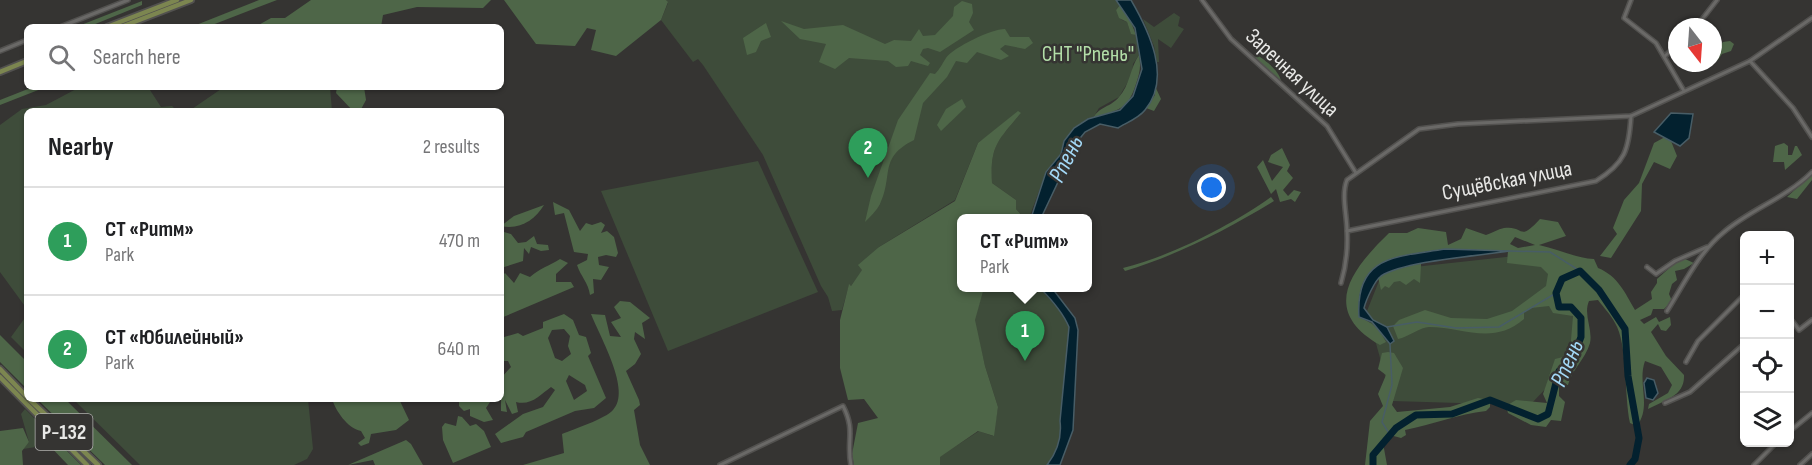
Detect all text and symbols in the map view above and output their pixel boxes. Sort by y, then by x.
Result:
north arrow [1668,18,1722,72]
street label: Заречная улица [1240,23,1344,123]
search box [24,24,504,90]
icon: search [45,41,78,74]
park label: СНТ "Рпень" [1042,41,1134,68]
text: Search here [93,44,180,71]
pin: 2 [848,128,888,178]
water label: Рпень [1042,131,1090,187]
text: Nearby [48,132,114,163]
text: 2 results [423,135,480,159]
street label: Сущёвская улица [1440,155,1574,207]
your location [1197,173,1226,202]
popup [957,214,1092,292]
text: СТ «Ритм» [105,216,194,243]
text: СТ «Ритм» [980,228,1069,255]
text: 1 [64,229,71,253]
text: 470 m [439,229,480,253]
map controls [1740,231,1794,447]
button: + [1740,231,1794,285]
text: Park [105,243,134,267]
text: Park [980,255,1009,279]
button: − [1740,285,1794,339]
pin: 1 [1006,312,1044,361]
text: СТ «Юбилейный» [105,324,244,351]
water label: Рпень [1544,335,1590,391]
text: 2 [63,337,72,361]
text: 640 m [438,337,480,361]
button: locate [1740,339,1794,393]
text: Park [105,351,134,375]
button: layers [1740,393,1794,447]
road number: Р-132 [36,414,92,450]

